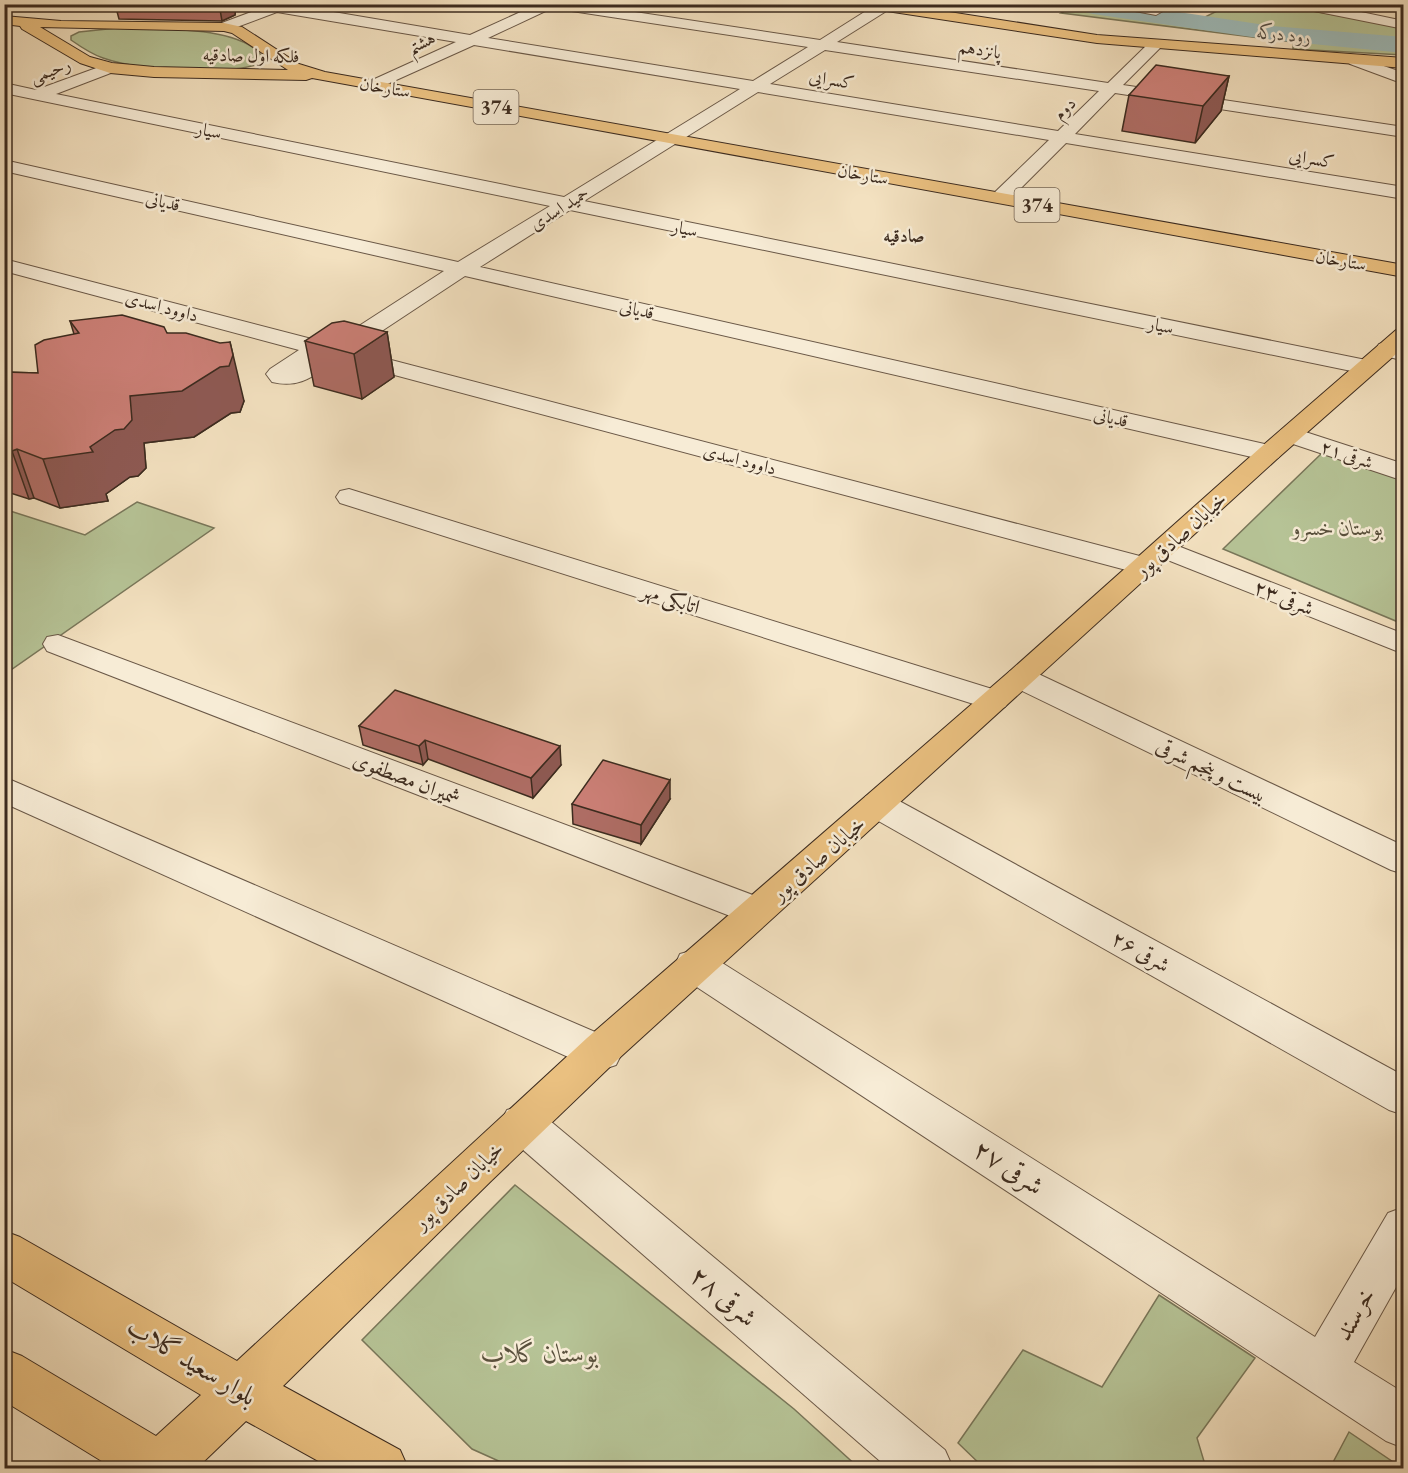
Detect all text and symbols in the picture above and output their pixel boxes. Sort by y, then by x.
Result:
water label: رود درکه [1256,20,1312,48]
street label: هشتم [403,26,442,65]
street label: پانزدهم [956,34,1005,70]
street label: فلکه اول صادقیه [202,43,300,67]
street label: رحیمی [26,52,74,89]
street label: کسرایی [807,64,856,95]
street label: ستارخان [358,71,412,103]
road number: 374 [474,90,518,124]
street label: دوم [1048,92,1084,128]
street label: سیار [192,116,224,144]
street label: کسرایی [1287,143,1336,174]
street label: ستارخان [836,158,890,190]
street label: حمید اسدی [525,181,593,235]
street label: قدیانی [144,186,182,216]
road number: 374 [1014,188,1060,222]
street label: سیار [668,214,700,242]
district label: صادقیه [883,224,925,247]
street label: ستارخان [1314,244,1368,276]
street label: داوود اسدی [123,285,201,327]
street label: قدیانی [618,294,656,324]
street label: سیار [1144,311,1176,339]
street label: قدیانی [1092,402,1130,432]
street label: ۲۱ شرقی [1318,434,1376,475]
street label: داوود اسدی [701,438,779,480]
street label: خیابان صادق پور [1126,485,1233,586]
park label: بوستان خسرو [1290,514,1384,542]
street label: ۲۳ شرقی [1250,573,1318,622]
street label: اتابکی مهر [636,575,704,621]
street label: بیست و پنجم شرقی [1149,731,1272,815]
street label: شمیران مصطفوی [349,745,465,811]
street label: خیابان صادق پور [764,810,872,909]
street label: ۲۶ شرقی [1107,924,1175,979]
street label: ۲۷ شرقی [967,1132,1051,1202]
street label: خیابان صادق پور [406,1135,510,1238]
street label: ۲۸ شرقی [683,1258,765,1334]
street label: خرسند [1325,1281,1383,1347]
street label: بلوار سعید گلاب [121,1309,263,1413]
park label: بوستان گلاب [481,1336,599,1370]

